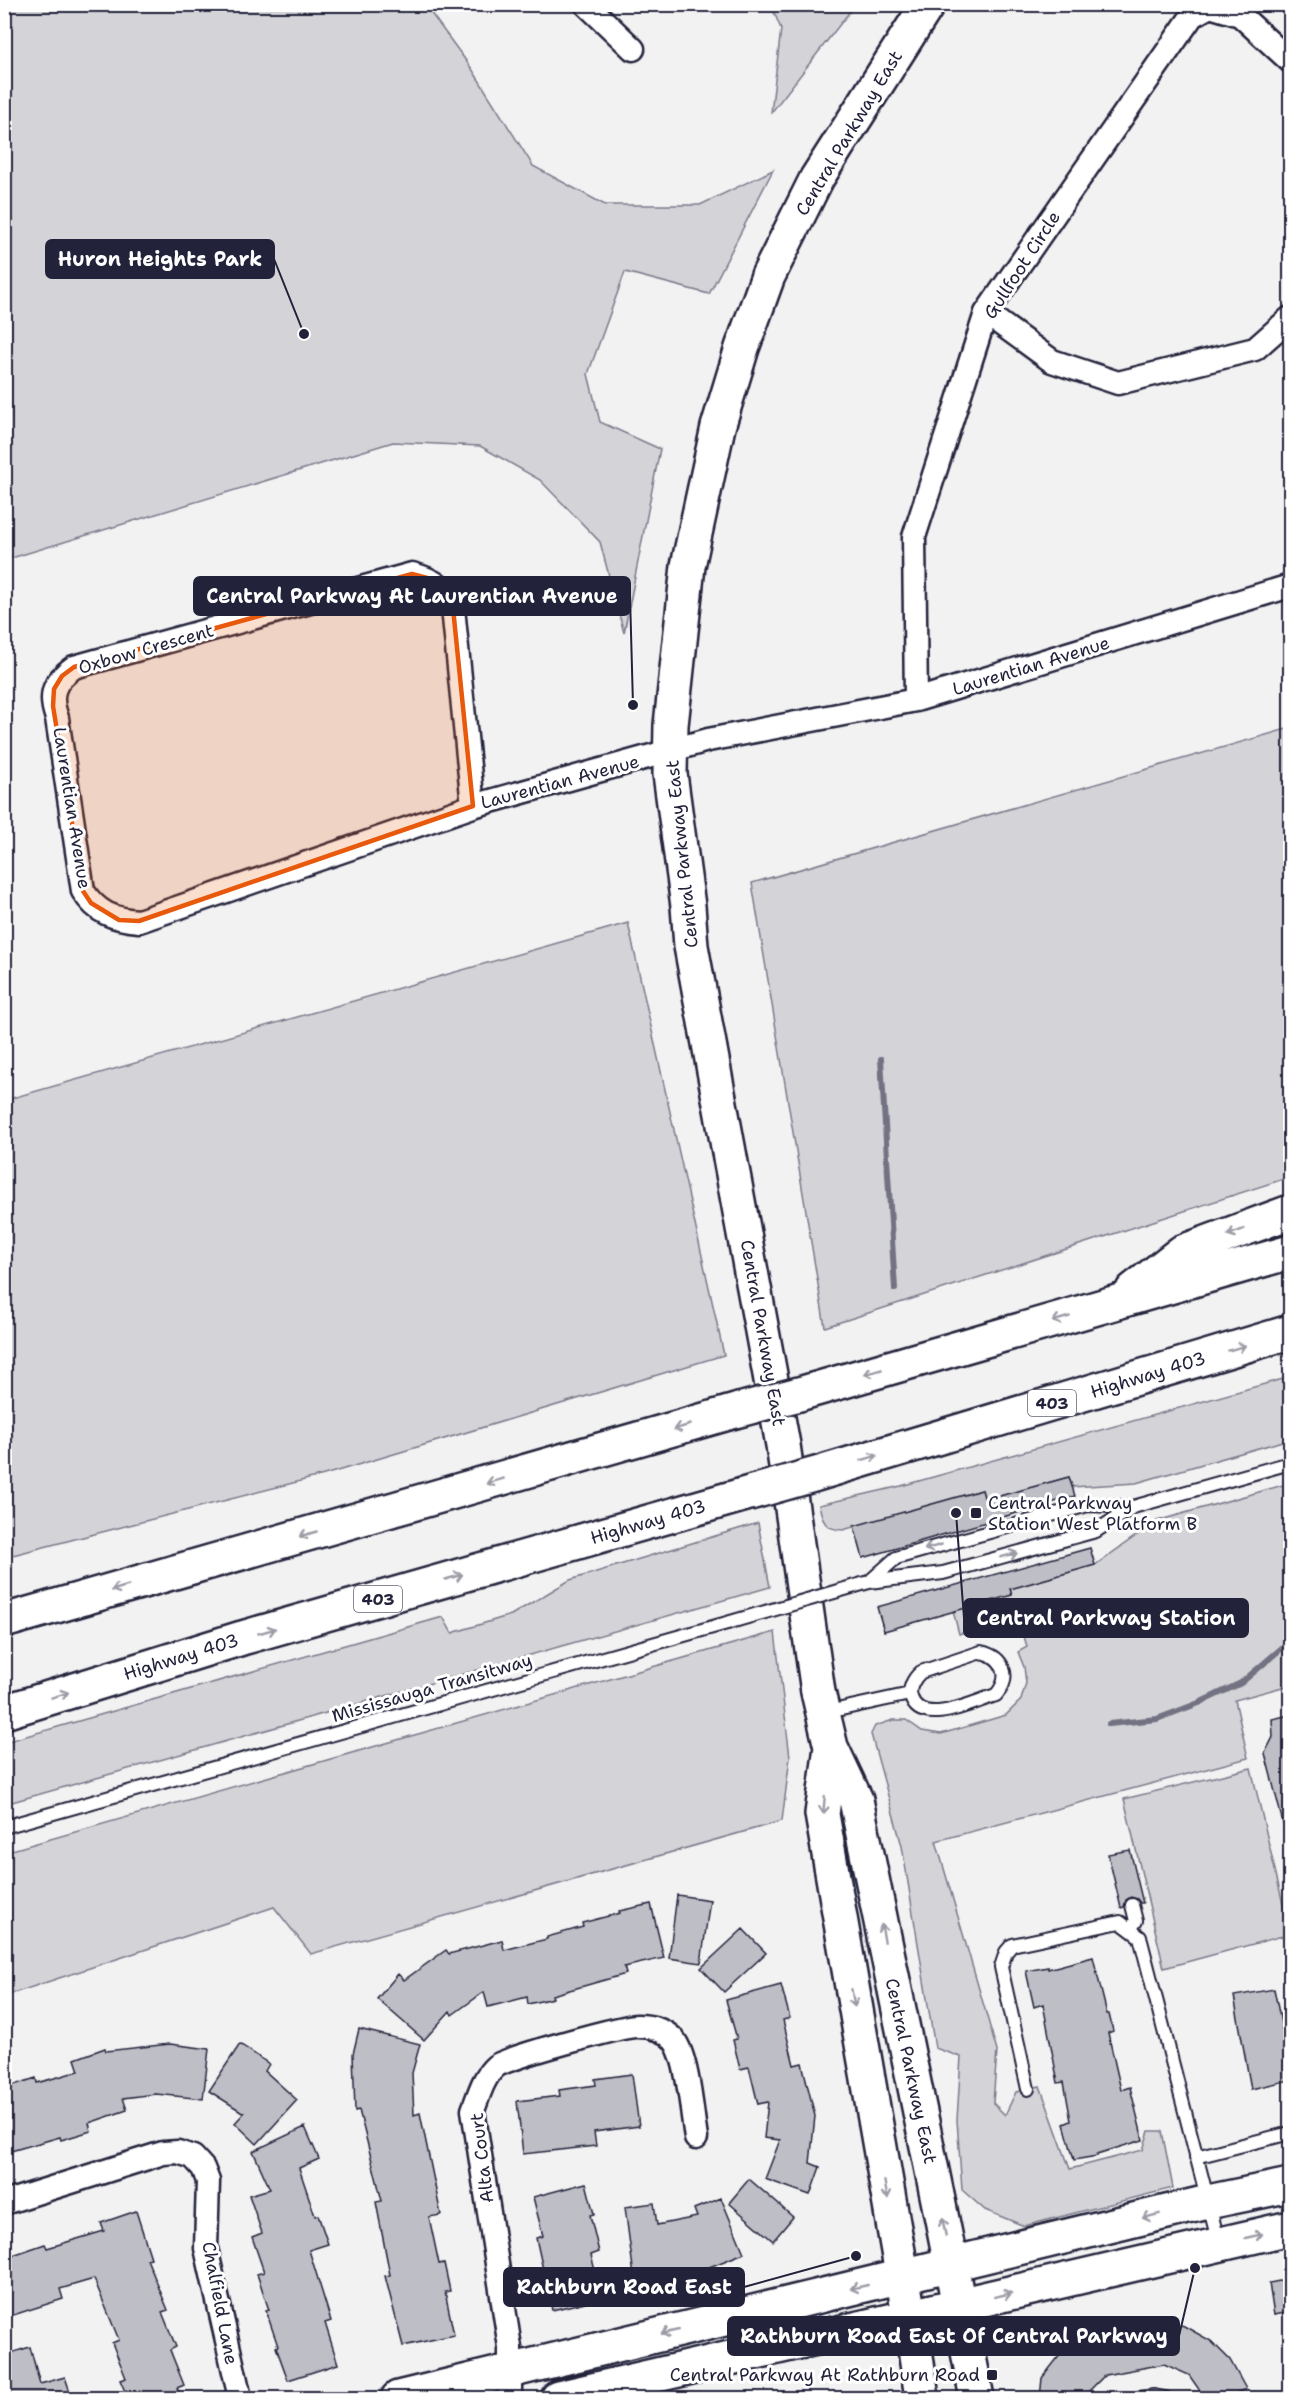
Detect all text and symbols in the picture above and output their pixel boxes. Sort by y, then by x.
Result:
street label: Central Parkway East [790,46,908,220]
street label: Gullfoot Circle [978,206,1066,324]
callout: Huron Heights Park [46,240,274,278]
text: Huron Heights Park [58,246,262,272]
callout: Central Parkway At Laurentian Avenue [194,577,630,615]
text: Central Parkway At Laurentian Avenue [206,583,618,609]
street label: Oxbow Crescent [76,618,217,680]
street label: Laurentian Avenue [949,631,1113,701]
street label: Laurentian Avenue [47,725,97,891]
street label: Laurentian Avenue [478,749,642,815]
street label: Central Parkway East [660,759,704,949]
one-way arrow [1227,1228,1246,1239]
street label: Central Parkway East [735,1238,791,1428]
one-way arrow [1052,1313,1071,1325]
one-way arrow [1227,1342,1246,1353]
street label: Highway 403 [1088,1346,1208,1404]
one-way arrow [864,1367,883,1379]
road number: 403 [1028,1390,1076,1416]
one-way arrow [673,1422,692,1433]
one-way arrow [860,1452,879,1463]
one-way arrow [486,1475,505,1487]
place label: Central Parkway Station West Platform B [988,1491,1197,1536]
street label: Highway 403 [587,1494,709,1550]
marker: Central Parkway Station West Platform B [969,1506,983,1520]
one-way arrow [299,1529,318,1541]
one-way arrow [924,1542,943,1554]
one-way arrow [999,1549,1018,1561]
one-way arrow [444,1571,463,1582]
one-way arrow [111,1583,130,1594]
road number: 403 [354,1586,402,1612]
callout: Central Parkway Station [964,1599,1248,1637]
text: Central Parkway Station [976,1605,1236,1631]
one-way arrow [257,1625,276,1636]
street label: Highway 403 [121,1628,241,1686]
street label: Mississauga Transitway [329,1648,535,1728]
one-way arrow [50,1689,69,1700]
one-way arrow [818,1795,829,1815]
one-way arrow [877,1924,888,1943]
street label: Central Parkway East [880,1976,942,2166]
one-way arrow [848,1987,859,2007]
street label: Alta Court [465,2111,499,2204]
one-way arrow [881,2180,892,2199]
one-way arrow [1142,2211,1161,2223]
one-way arrow [938,2217,949,2237]
one-way arrow [1245,2230,1264,2242]
street label: Chalfield Lane [196,2239,244,2367]
callout: Rathburn Road East [504,2268,744,2306]
text: Rathburn Road East [516,2274,732,2300]
one-way arrow [850,2282,870,2293]
one-way arrow [993,2288,1012,2300]
callout: Rathburn Road East Of Central Parkway [728,2317,1179,2355]
text: Rathburn Road East Of Central Parkway [740,2323,1168,2349]
one-way arrow [660,2327,680,2338]
place label: Central Parkway At Rathburn Road [670,2363,980,2387]
marker: Central Parkway At Rathburn Road [985,2368,999,2382]

